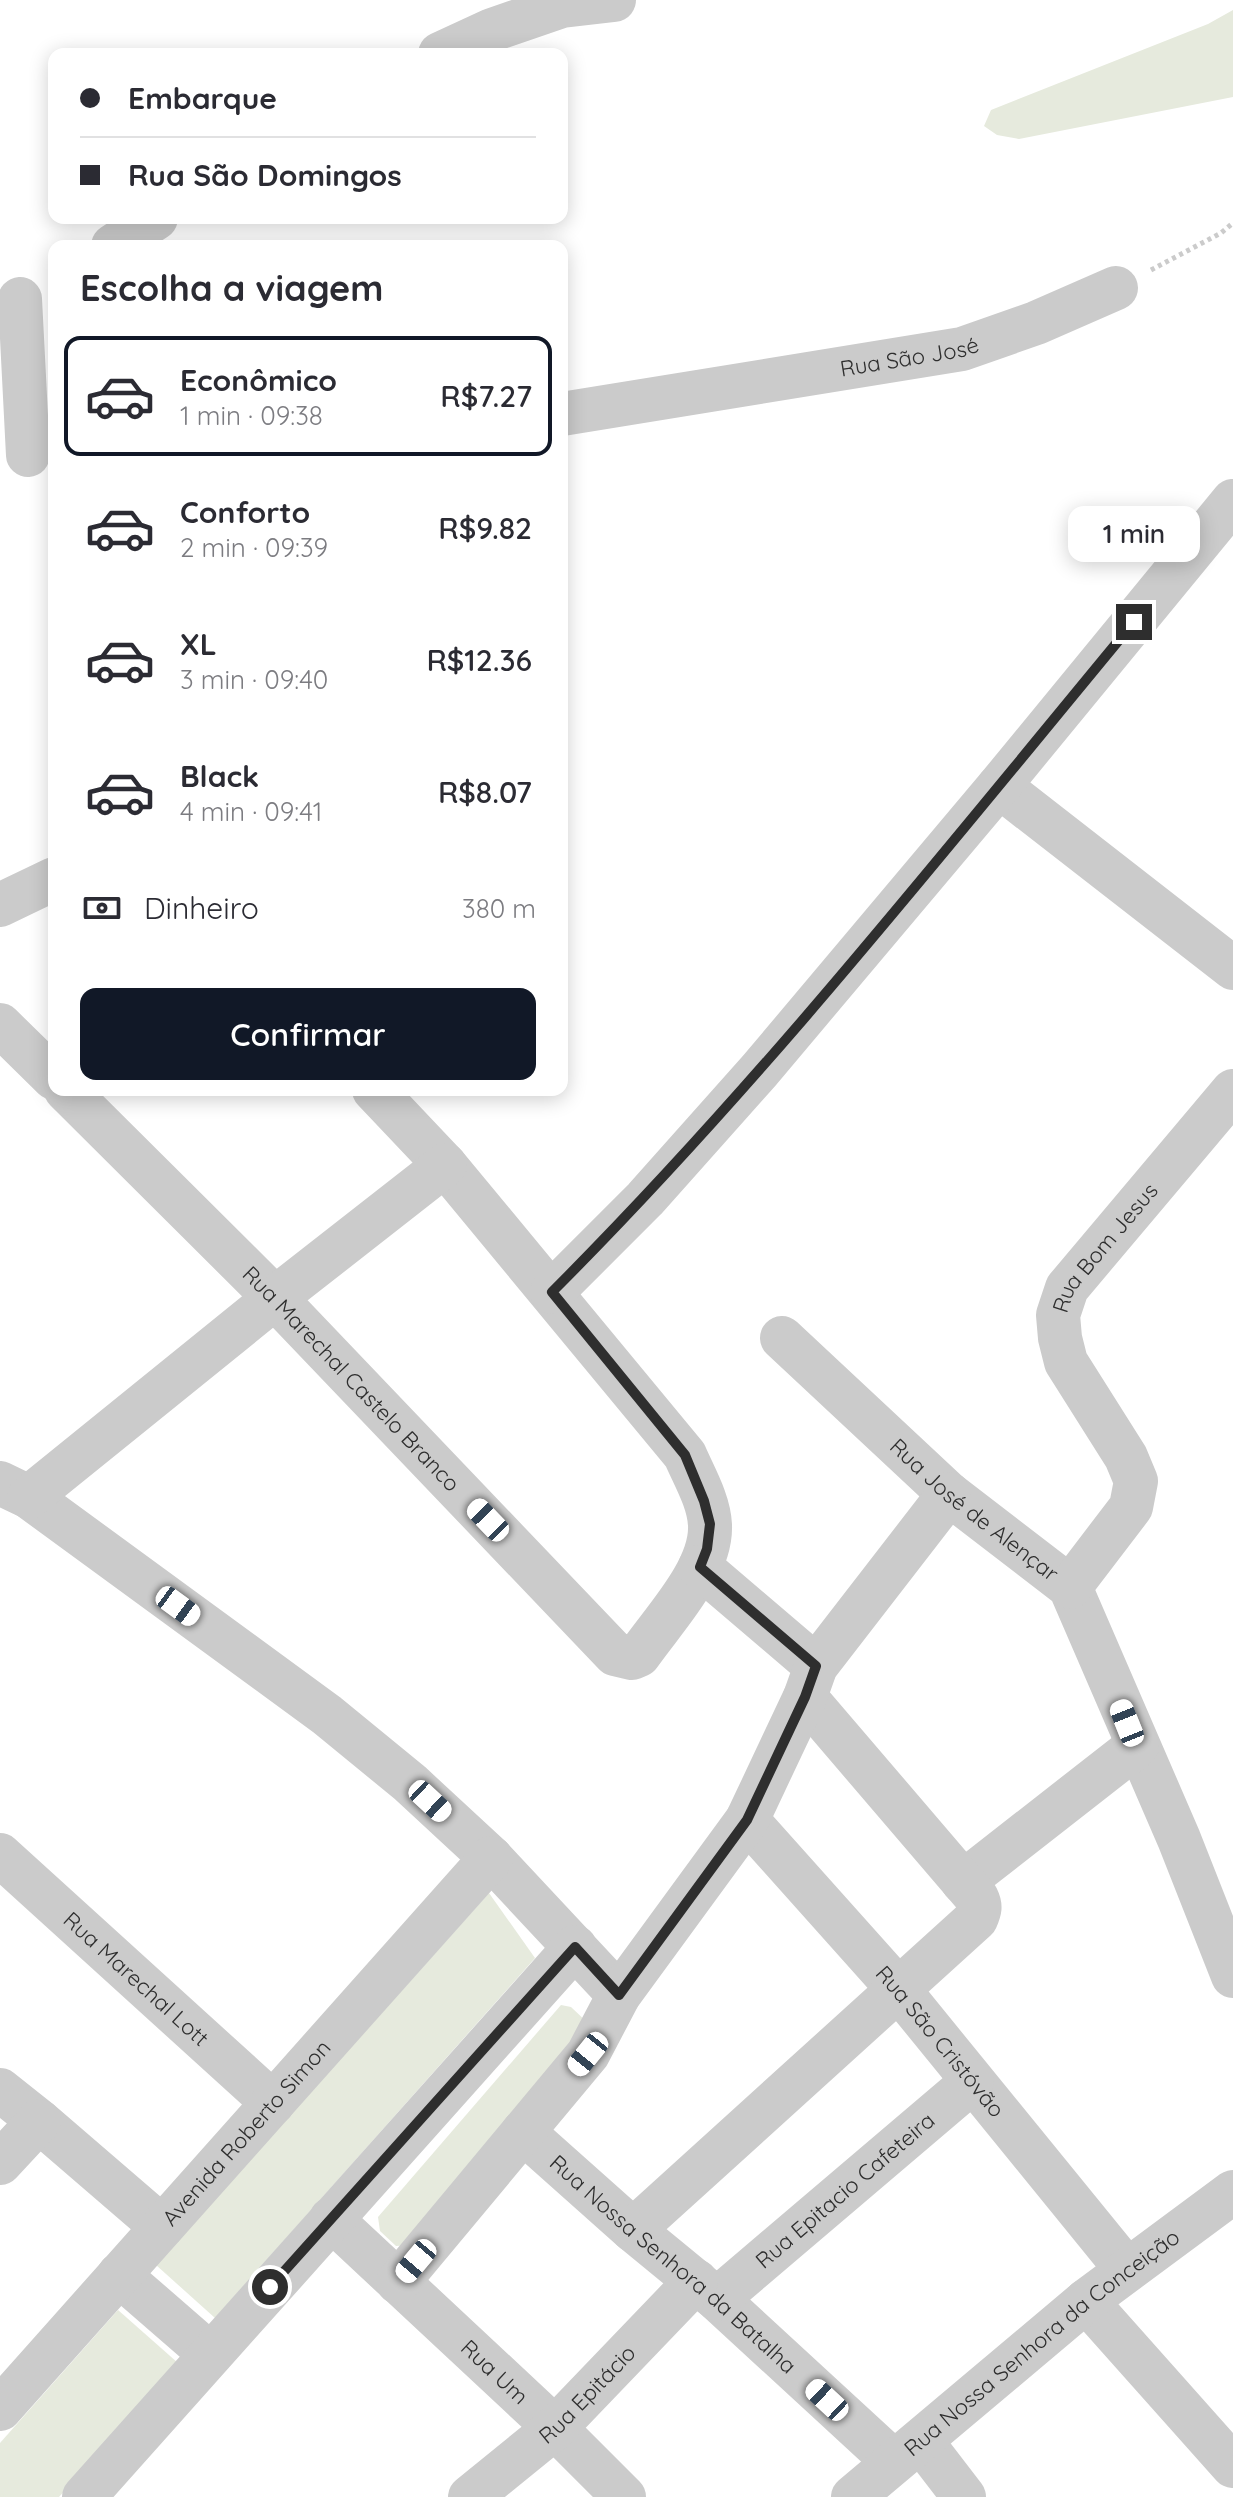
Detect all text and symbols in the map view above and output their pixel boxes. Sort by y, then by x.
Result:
text: Embarque [128,79,277,117]
text: Rua São Domingos [128,156,402,194]
text: Escolha a viagem [80,265,383,310]
street label: Rua São José [838,330,982,383]
icon: car [84,360,156,432]
text: Econômico [180,361,337,399]
text: R$7.27 [440,377,532,415]
text: 1 min · 09:38 [180,399,323,432]
icon: car [84,492,156,564]
text: Conforto [180,493,310,531]
callout: 1 min [1068,506,1200,562]
text: R$9.82 [438,509,532,547]
text: 1 min [1103,517,1165,550]
text: 2 min · 09:39 [180,531,328,564]
route end [1116,604,1152,640]
icon: car [84,624,156,696]
text: XL [180,625,217,663]
text: R$12.36 [426,641,532,679]
text: 3 min · 09:40 [180,663,328,696]
icon: car [84,756,156,828]
text: Black [180,757,259,795]
text: R$8.07 [438,773,532,811]
text: 4 min · 09:41 [180,795,322,828]
icon: cash [80,886,124,930]
text: Dinheiro [144,889,259,927]
text: 380 m [462,892,536,925]
button: Confirmar [80,988,536,1080]
street label: Rua Bom Jesus [1046,1177,1164,1316]
street label: Rua Marechal Castelo Branco [237,1260,466,1497]
street label: Rua José de Alençar [884,1432,1065,1587]
car [463,1494,513,1546]
car [152,1582,204,1630]
car [1107,1696,1147,1750]
car [404,1776,456,1826]
street label: Rua Marechal Lott [58,1906,215,2052]
street label: Rua São Cristóvão [870,1960,1011,2123]
car [564,2028,612,2080]
street label: Avenida Roberto Simon [156,2034,336,2232]
street label: Rua Epitacio Cafeteira [750,2106,940,2274]
street label: Rua Nossa Senhora da Batalha [544,2149,803,2379]
street label: Rua Nossa Senhora da Conceição [898,2223,1185,2462]
car [391,2235,441,2287]
route start [252,2269,288,2305]
street label: Rua Um [455,2334,534,2410]
street label: Rua Epitácio [533,2339,641,2450]
car [801,2375,853,2425]

